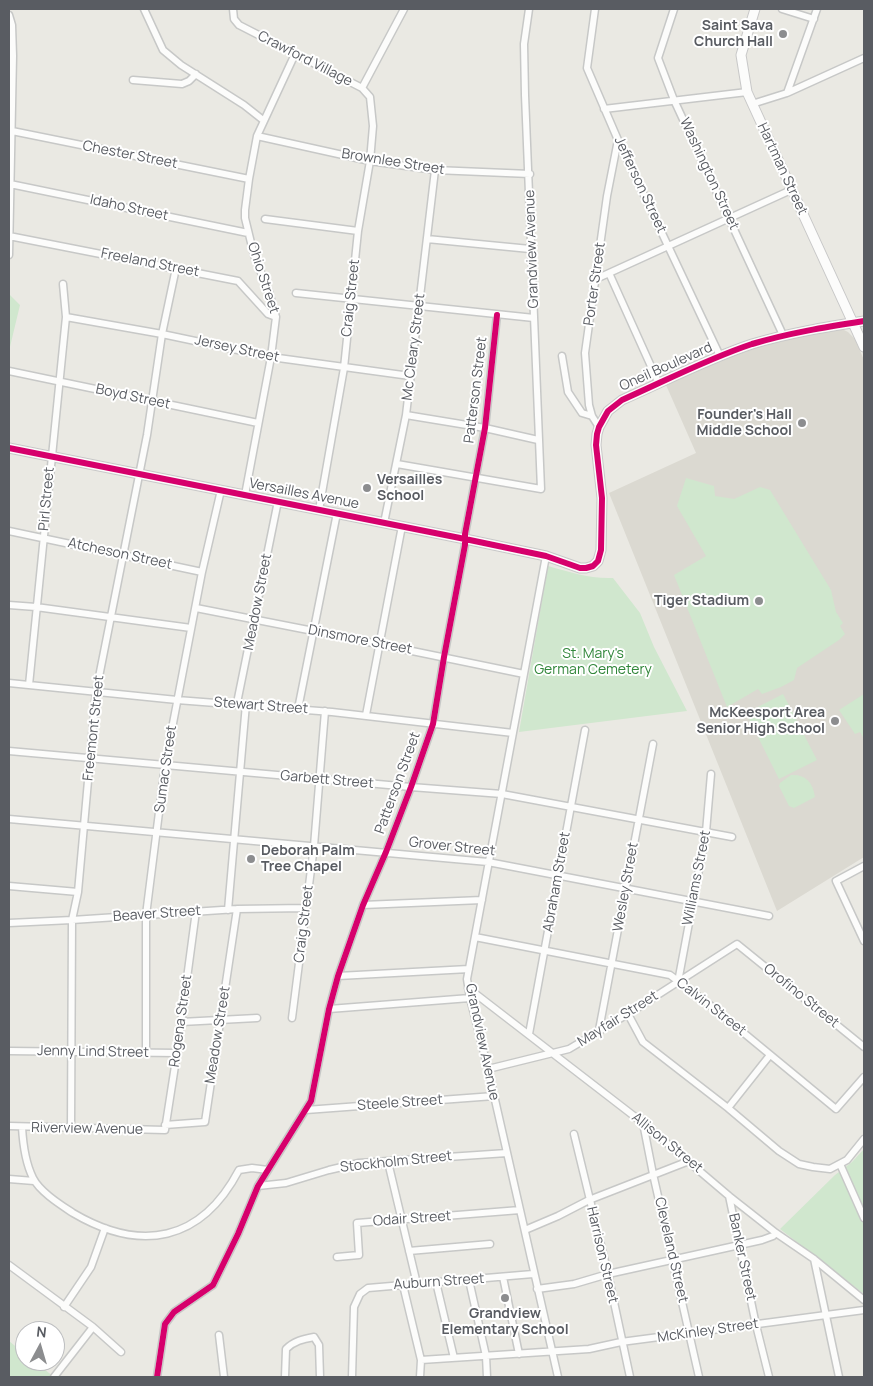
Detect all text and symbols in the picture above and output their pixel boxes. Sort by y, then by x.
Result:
place label: Saint Sava Church Hall [694,18,773,50]
street label: Crawford Village [255,28,355,90]
marker: Saint Sava Church Hall [777,28,789,40]
street label: Washington Street [676,115,742,233]
street label: Hartman Street [753,120,811,218]
street label: Jefferson Street [610,134,670,236]
street label: Chester Street [81,138,179,172]
street label: Brownlee Street [340,146,446,178]
street label: Grandview Avenue [522,189,542,309]
street label: Idaho Street [88,191,170,225]
street label: Ohio Street [244,240,282,316]
street label: Porter Street [581,241,609,327]
street label: Freeland Street [99,245,201,281]
street label: Craig Street [339,258,363,338]
street label: Mc Cleary Street [399,293,429,401]
street label: Jersey Street [193,332,281,366]
street label: Patterson Street [461,336,491,444]
street label: Oneil Boulevard [617,339,715,395]
street label: Boyd Street [94,381,172,413]
place label: Founder's Hall Middle School [696,407,792,440]
marker: Founder's Hall Middle School [796,417,808,429]
street label: Pirl Street [36,466,58,532]
place label: Versailles School [377,472,442,504]
street label: Versailles Avenue [248,475,360,513]
marker: Versailles School [361,482,373,494]
street label: Atcheson Street [66,535,174,573]
street label: Meadow Street [240,552,276,652]
place label: Tiger Stadium [654,593,749,609]
marker: Tiger Stadium [753,595,765,607]
street label: Dinsmore Street [307,622,413,658]
park label: St. Mary's German Cemetery [534,646,652,679]
street label: Freemont Street [80,674,108,782]
street label: Stewart Street [213,694,309,718]
place label: McKeesport Area Senior High School [696,705,825,738]
marker: McKeesport Area Senior High School [829,715,841,727]
street label: Sumac Street [152,724,180,814]
street label: Patterson Street [372,730,424,836]
street label: Garbett Street [280,768,374,792]
street label: Williams Street [680,829,714,927]
street label: Abraham Street [540,831,574,933]
street label: Grover Street [408,834,496,860]
street label: Wesley Street [610,841,642,933]
place label: Deborah Palm Tree Chapel [261,843,355,876]
marker: Deborah Palm Tree Chapel [245,853,257,865]
street label: Craig Street [291,884,317,964]
street label: Beaver Street [112,903,202,925]
street label: Orofino Street [760,960,842,1032]
street label: Rogena Street [166,974,196,1068]
street label: Calvin Street [673,975,749,1039]
street label: Grandview Avenue [461,982,503,1102]
street label: Meadow Street [202,985,234,1085]
street label: Mayfair Street [575,988,661,1050]
street label: Jenny Lind Street [37,1043,149,1061]
street label: Steele Street [357,1092,443,1114]
street label: Allison Street [628,1109,706,1177]
street label: Riverview Avenue [31,1120,143,1138]
street label: Stockholm Street [339,1148,453,1176]
street label: Cleveland Street [651,1196,691,1304]
street label: Harrison Street [583,1205,621,1305]
street label: Odair Street [372,1208,452,1230]
street label: Banker Street [725,1212,759,1302]
street label: Auburn Street [393,1270,485,1294]
marker: Grandview Elementary School [499,1292,511,1304]
place label: Grandview Elementary School [441,1306,569,1338]
street label: McKinley Street [656,1316,760,1346]
north arrow [15,1321,65,1371]
text: N [36,1322,48,1342]

